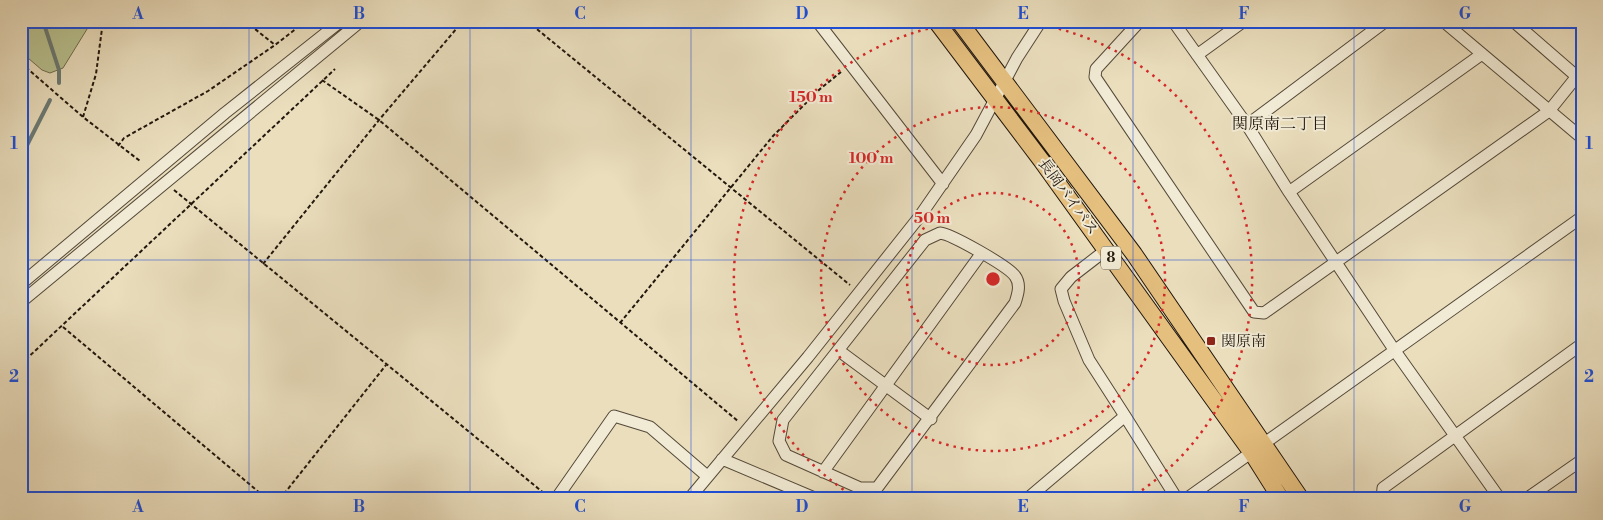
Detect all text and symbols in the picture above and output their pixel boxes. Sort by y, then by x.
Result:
text: A [131,4,144,24]
text: B [353,4,365,24]
text: C [574,4,586,24]
text: D [796,4,809,24]
text: E [1017,4,1029,24]
text: F [1238,4,1250,24]
text: G [1459,4,1472,24]
text: 150 m [789,88,833,107]
district label: 関原南二丁目 [1232,114,1328,134]
text: 1 [10,134,18,154]
text: 1 [1585,134,1593,154]
text: 100 m [849,149,894,168]
street label: 長岡バイパス [1034,155,1102,239]
text: 50 m [914,209,950,228]
road number: 8 [1101,247,1121,270]
centre of rings [984,270,1002,288]
place label: 関原南 [1221,332,1266,351]
marker: 関原南 [1205,335,1217,347]
text: 2 [9,367,19,387]
text: 2 [1584,367,1594,387]
text: A [131,497,144,517]
text: B [353,497,365,517]
text: C [574,497,586,517]
text: D [796,497,809,517]
text: E [1017,497,1029,517]
text: F [1238,497,1250,517]
text: G [1459,497,1472,517]

